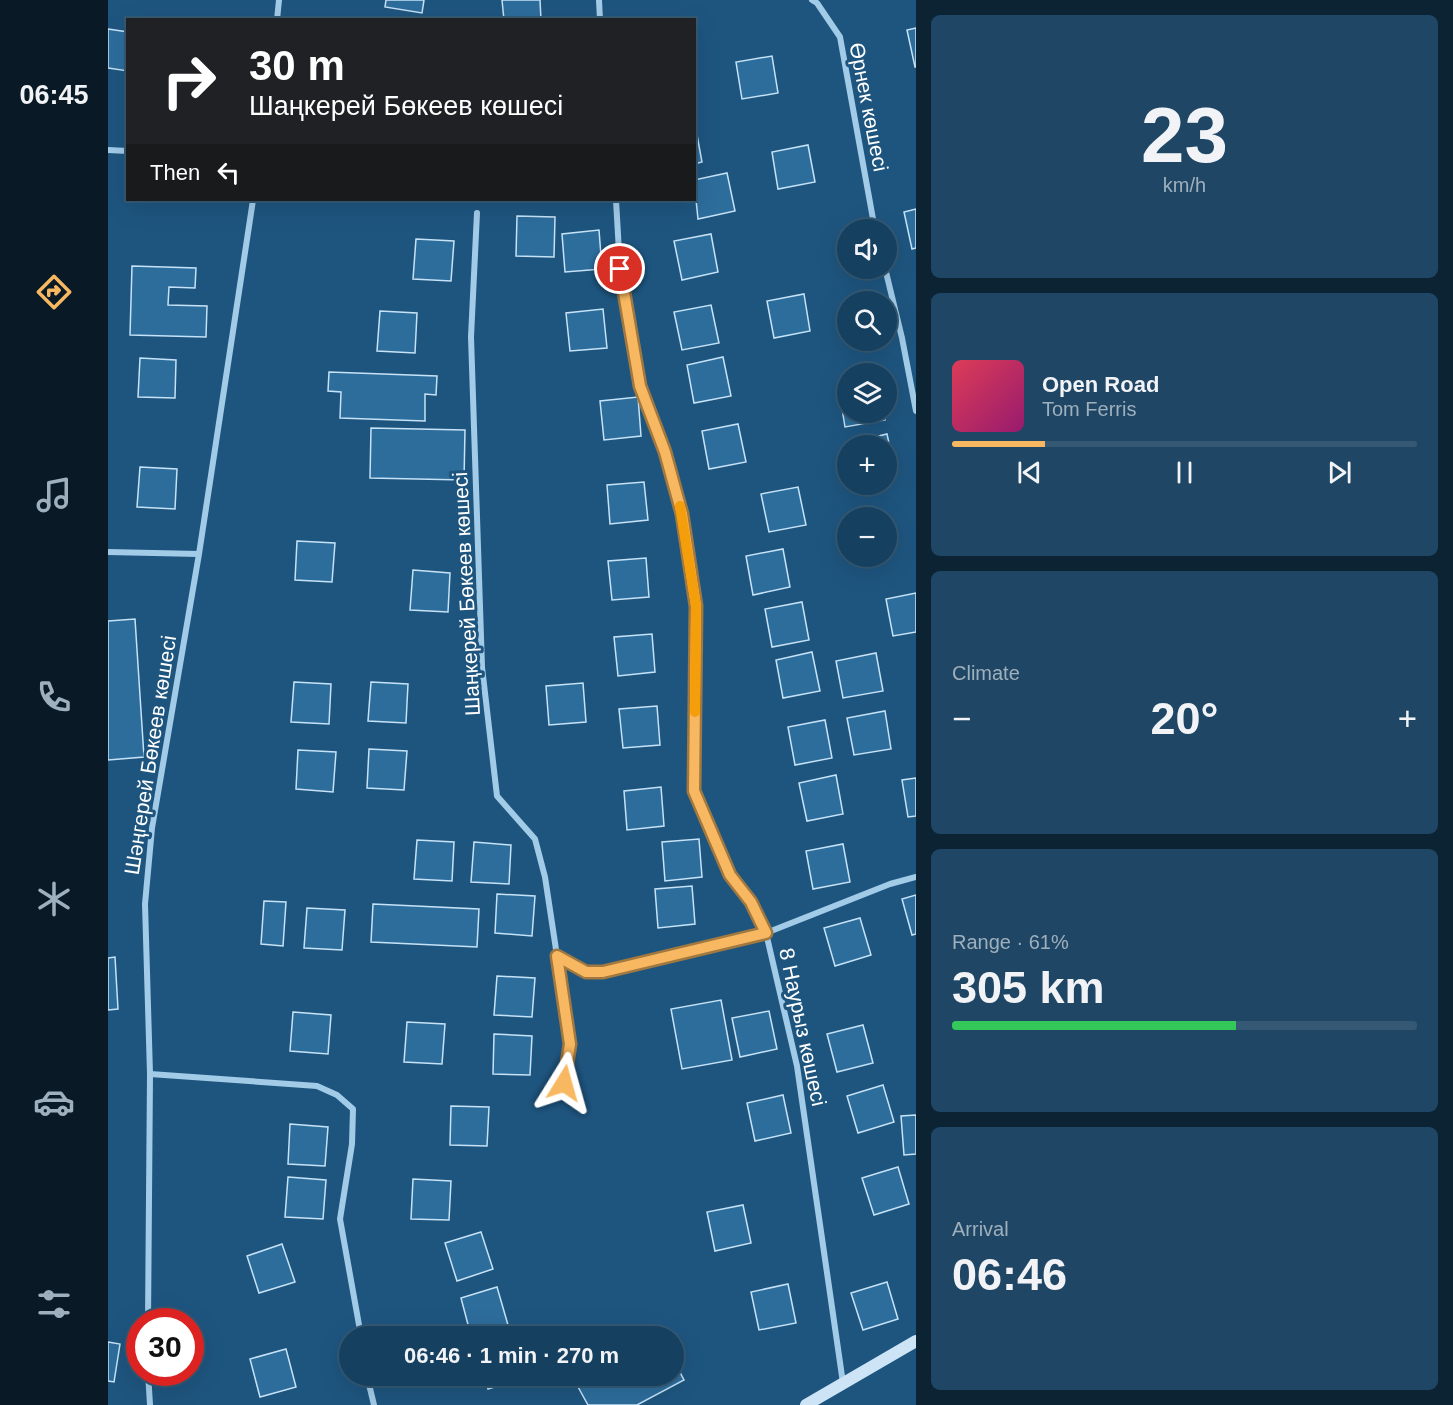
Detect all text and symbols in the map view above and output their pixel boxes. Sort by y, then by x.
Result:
street label: Өрнек көшесі [845,41,893,173]
icon: right [150,42,228,120]
text: 30 m [249,42,345,89]
text: 06:45 [19,80,89,110]
text: Шаңкерей Бөкеев көшесі [249,91,563,121]
text: 23 [1141,91,1228,179]
icon: left [212,156,245,189]
text: Then [150,160,200,185]
text: km/h [1163,174,1206,196]
map controls [837,219,897,567]
button: sound [837,219,897,279]
pin [594,243,645,294]
icon: arrive [603,252,636,285]
icon: directions [33,271,75,313]
button: search [837,291,897,351]
button: layers [837,363,897,423]
text: Open Road [1042,372,1159,397]
text: Tom Ferris [1042,398,1136,420]
button: + [837,435,897,495]
icon: previous [1013,456,1046,489]
icon: pause [1168,456,1201,489]
icon: next [1323,456,1356,489]
street label: Шаңкерей Бөкеев көшесі [448,471,484,717]
icon: music [33,474,75,516]
button: − [837,507,897,567]
street label: Шәңгерей Бөкеев көшесі [120,634,180,876]
text: Climate [952,662,1020,684]
icon: phone [33,676,75,718]
text: 20° [1150,693,1219,744]
text: − [952,700,971,737]
text: + [1398,700,1417,737]
icon: climate [33,878,75,920]
text: Range · 61% [952,931,1069,953]
street label: 8 Наурыз көшесі [775,946,831,1108]
text: 305 km [952,962,1105,1013]
position arrow [532,1051,596,1115]
icon: car [33,1081,75,1123]
text: Arrival [952,1218,1009,1240]
text: 06:46 [952,1249,1067,1300]
icon: filters [33,1283,75,1325]
speed limit sign: 30 [126,1308,204,1386]
text: 06:46 · 1 min · 270 m [404,1343,619,1368]

